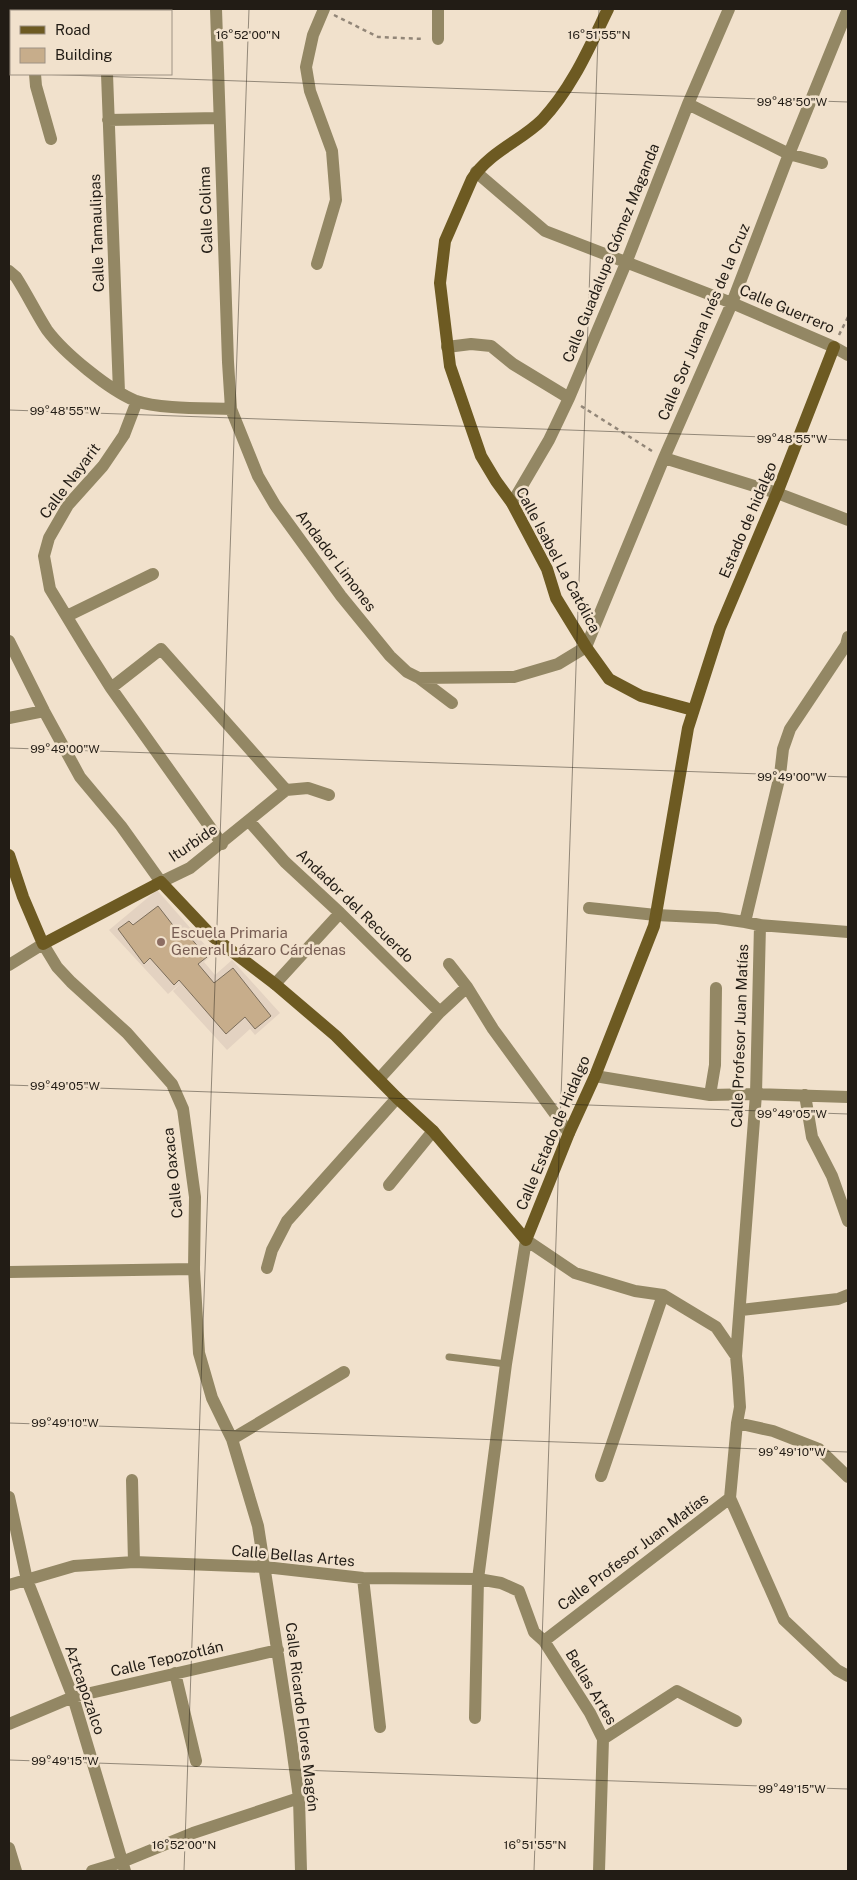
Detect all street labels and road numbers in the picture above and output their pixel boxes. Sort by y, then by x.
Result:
street label: Calle Guadalupe Gómez Maganda [559,141,662,365]
street label: Calle Colima [195,166,216,254]
street label: Calle Tamaulipas [86,174,107,292]
street label: Calle Sor Juana Inés de la Cruz [654,221,753,423]
street label: Calle Guerrero [737,281,837,336]
street label: Calle Nayarit [36,440,104,522]
street label: Estado de hidalgo [715,459,780,580]
street label: Calle Isabel La Católica [513,484,604,635]
street label: Andador Limones [293,507,380,615]
street label: Iturbide [165,820,220,865]
street label: Andador del Recuerdo [293,845,417,966]
street label: Calle Profesor Juan Matías [728,944,751,1128]
street label: Calle Estado de Hidalgo [512,1053,593,1213]
street label: Calle Oaxaca [159,1127,186,1219]
street label: Calle Profesor Juan Matías [554,1489,711,1614]
street label: Calle Bellas Artes [231,1542,355,1569]
street label: Calle Ricardo Flores Magón [282,1621,323,1813]
street label: Calle Tepozotlán [109,1637,225,1680]
street label: Aztcapozalco [62,1643,109,1737]
street label: Bellas Artes [562,1646,621,1727]

